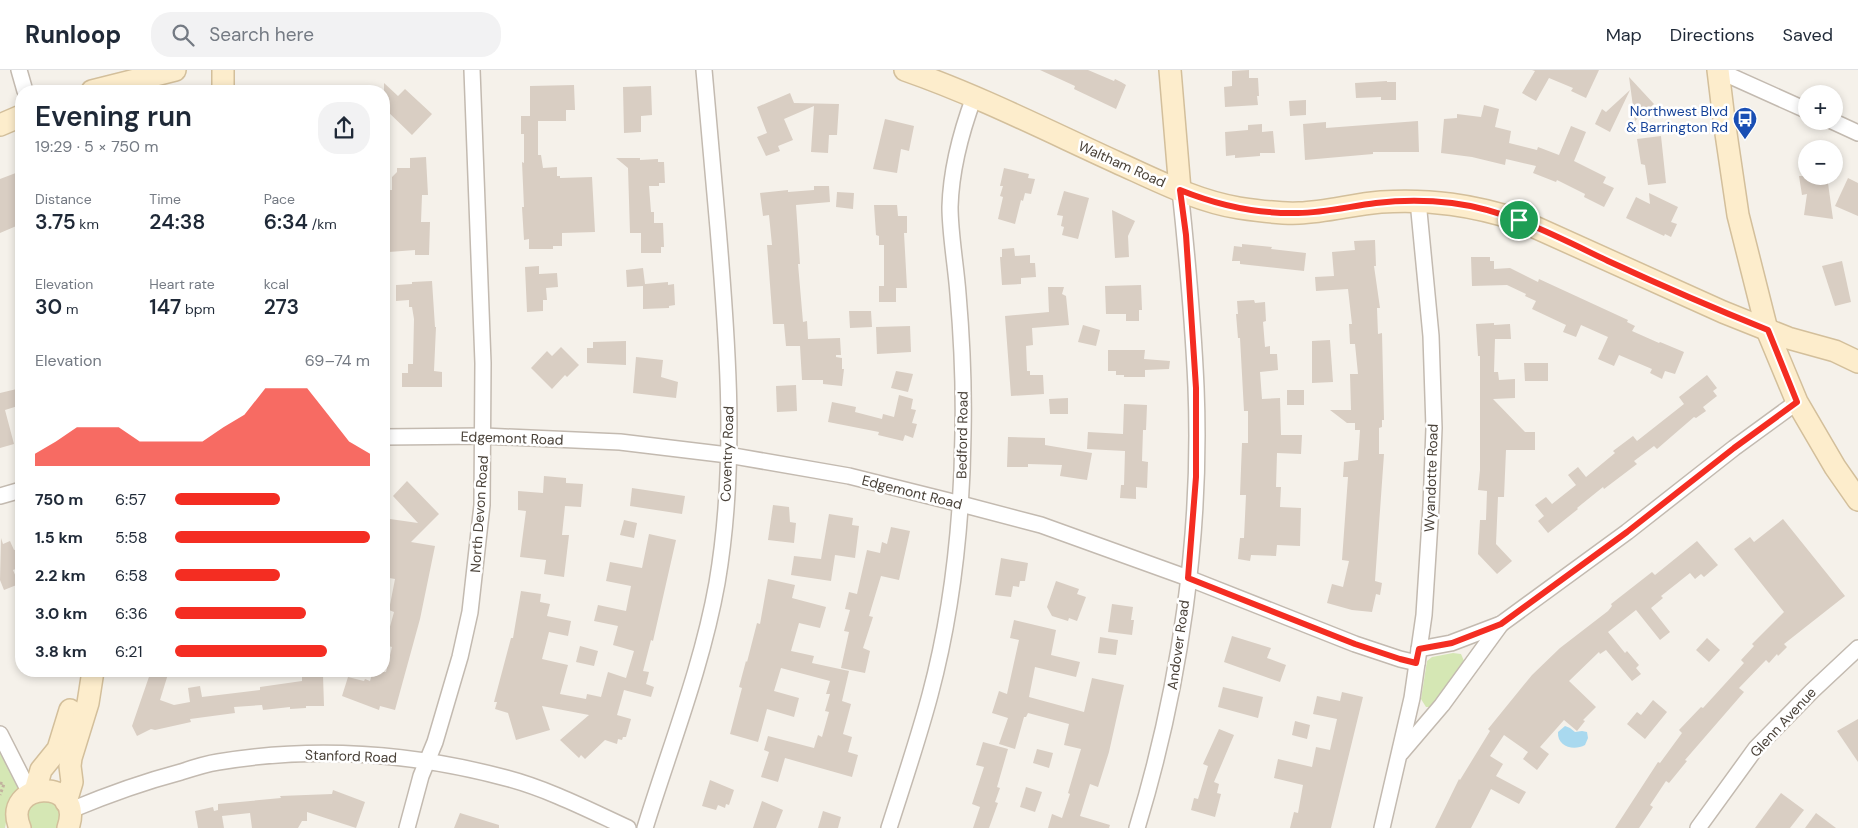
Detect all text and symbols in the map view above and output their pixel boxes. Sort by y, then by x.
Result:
search box [151,12,501,57]
text: Runloop [25,19,121,50]
icon: search [169,21,197,49]
text: Search here [209,22,314,47]
text: Map [1606,23,1642,47]
text: Directions [1670,23,1755,47]
text: Saved [1783,23,1833,47]
map controls [1798,85,1843,185]
button: + [1798,85,1843,130]
text: Evening run [35,98,192,135]
button: share [318,102,370,154]
place label: Northwest Blvd & Barrington Rd [1626,102,1728,136]
bus stop icon: Northwest Blvd & Barrington Rd [1732,106,1758,140]
text: 19:29 · 5 × 750 m [35,136,158,157]
street label: Waltham Road [1076,137,1168,191]
button: − [1798,140,1843,185]
text: Distance [35,190,92,208]
text: Time [149,190,181,208]
text: Pace [264,190,295,208]
pin [1498,199,1540,241]
icon: arrive [1505,206,1533,234]
text: 3.75 [35,208,76,236]
text: 24:38 [149,208,205,236]
text: 6:34 [264,208,308,236]
text: km [76,215,99,233]
text: /km [308,215,337,233]
text: Elevation [35,275,93,293]
text: Heart rate [149,275,215,293]
text: kcal [264,275,289,293]
text: 30 [35,293,62,321]
text: 147 [149,293,181,321]
text: 273 [264,293,299,321]
text: m [62,300,78,318]
text: bpm [181,300,215,318]
text: Elevation [35,350,102,371]
text: 69–74 m [305,350,370,371]
street label: Bedford Road [952,391,972,479]
street label: Coventry Road [716,406,738,502]
street label: Wyandotte Road [1420,424,1442,532]
street label: Edgemont Road [460,427,564,449]
street label: North Devon Road [466,455,492,573]
street label: Edgemont Road [860,471,964,513]
text: 750 m [35,489,83,510]
text: 6:57 [115,489,146,510]
text: 1.5 km [35,527,83,548]
text: 5:58 [115,527,147,548]
text: 2.2 km [35,565,86,586]
text: 6:58 [115,565,148,586]
street label: Andover Road [1163,599,1193,691]
text: 3.0 km [35,603,87,624]
text: 6:36 [115,603,148,624]
text: 3.8 km [35,641,87,662]
text: 6:21 [115,641,143,662]
street label: Glenn Avenue [1746,683,1820,761]
street label: Stanford Road [305,745,397,767]

